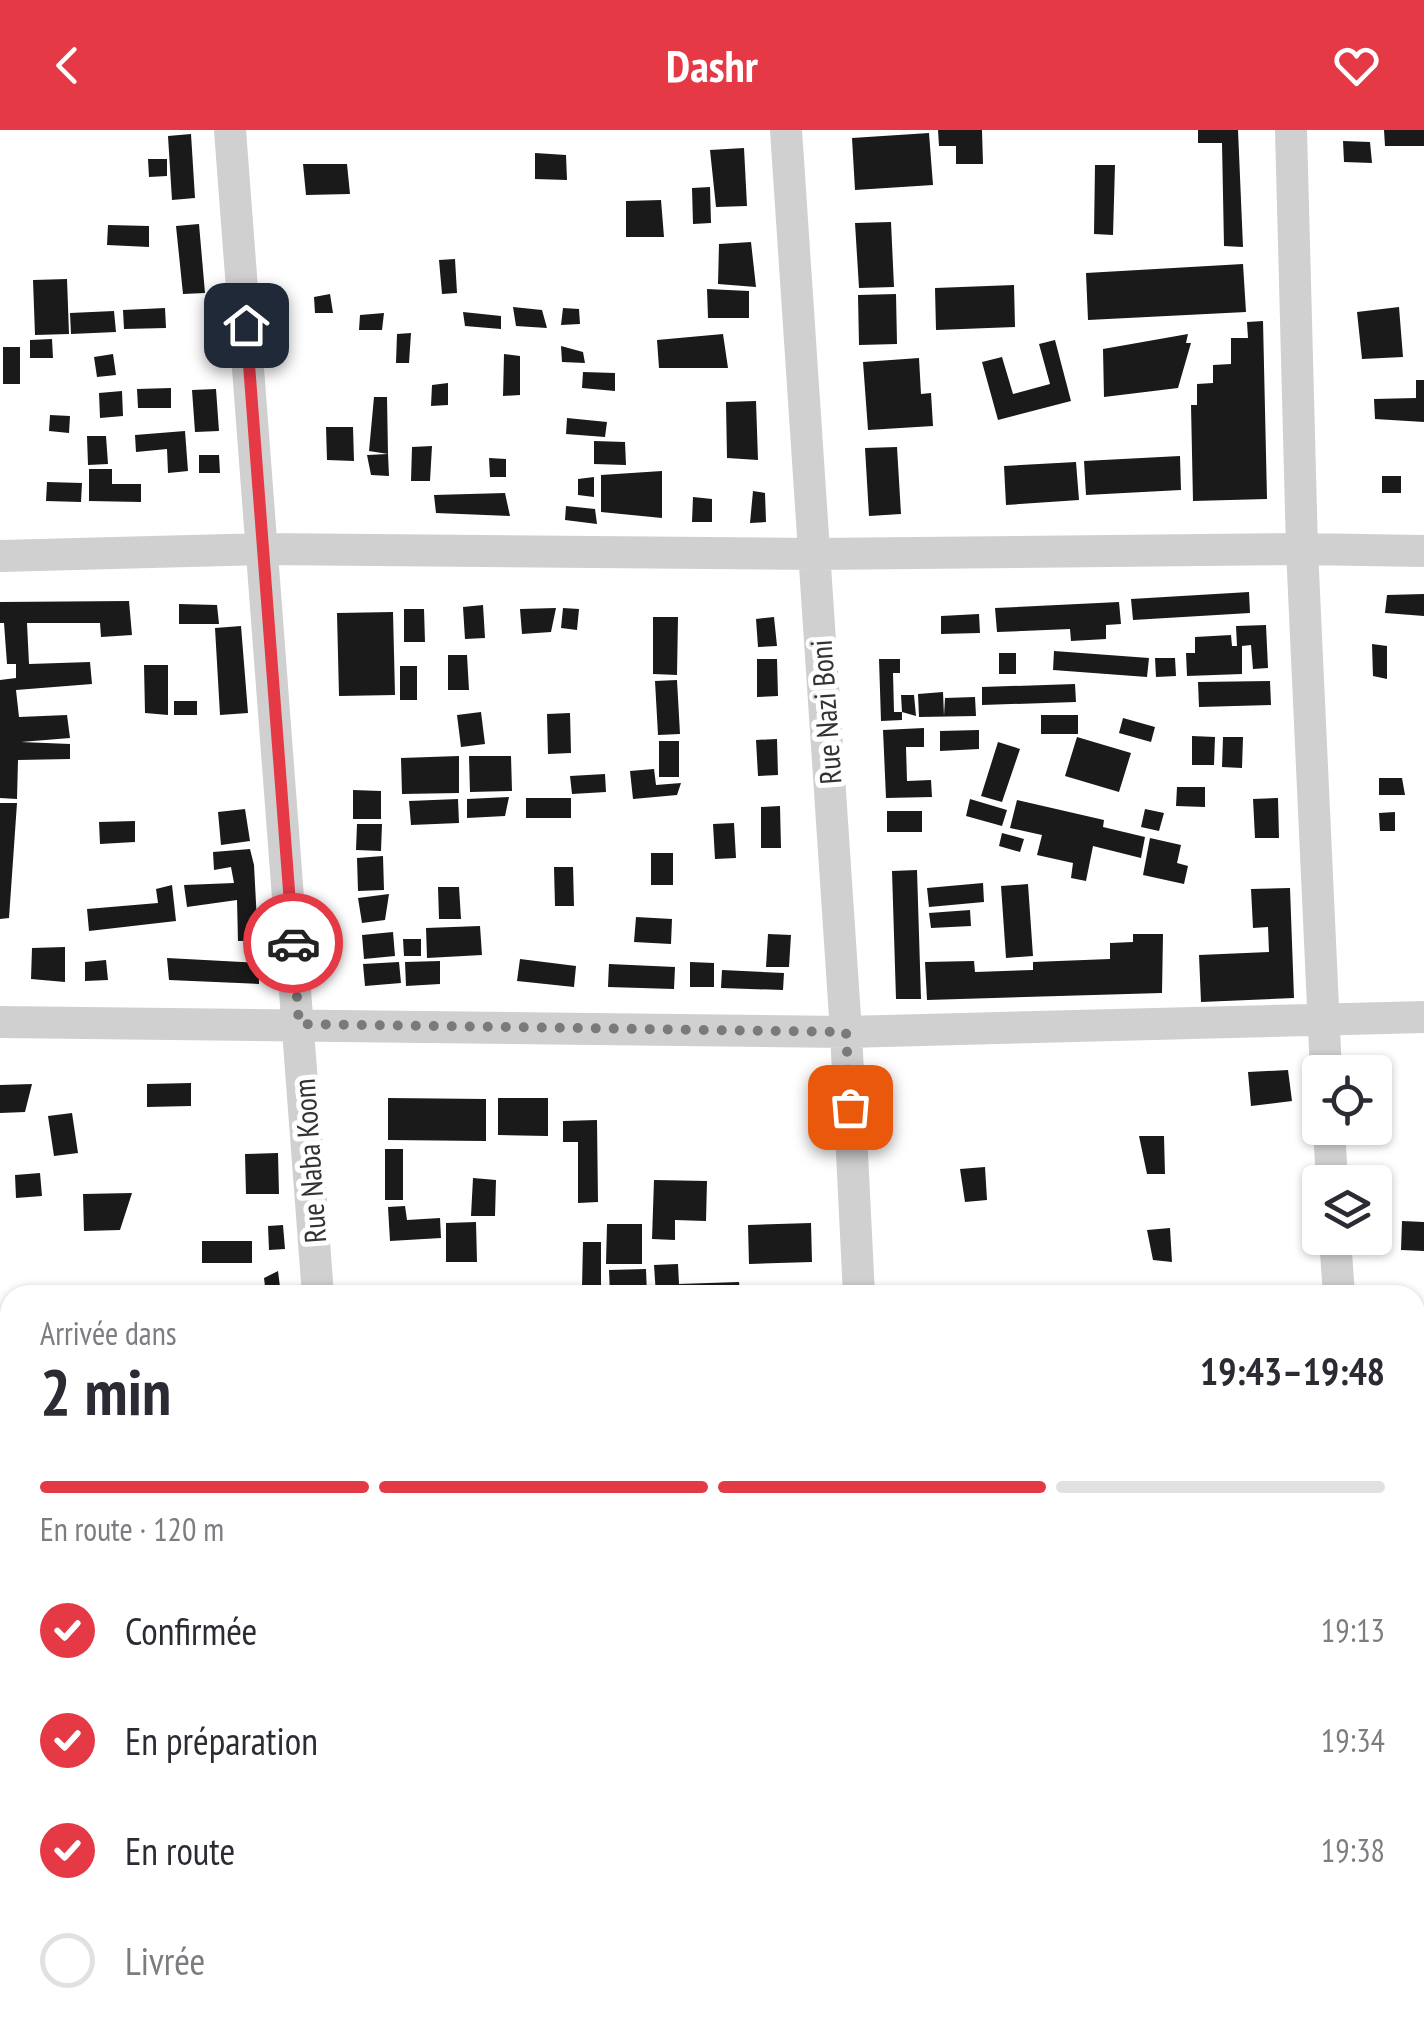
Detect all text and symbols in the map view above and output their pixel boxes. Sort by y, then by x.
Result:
text: Dashr [666,36,758,94]
icon: back [40,38,95,93]
icon: heart [1329,38,1384,93]
pin [204,283,289,368]
icon: home [219,298,274,353]
street label: Rue Nazi Boni [800,638,850,786]
courier [243,893,343,993]
icon: car [266,916,321,971]
map controls [1302,1055,1392,1255]
button: locate [1302,1055,1392,1145]
pin [808,1065,893,1150]
street label: Rue Naba Koom [284,1077,334,1245]
icon: bag [823,1080,878,1135]
button: layers [1302,1165,1392,1255]
text: Arrivée dans [40,1312,177,1354]
text: 19:43–19:48 [1200,1346,1385,1395]
text: 2 min [40,1349,171,1433]
text: En route · 120 m [40,1508,224,1550]
icon: check [40,1603,95,1658]
text: Confirmée [125,1606,257,1655]
text: 19:13 [1321,1609,1385,1651]
icon: check [40,1713,95,1768]
text: En préparation [125,1716,318,1765]
text: 19:34 [1321,1719,1385,1761]
icon: check [40,1823,95,1878]
text: En route [125,1826,235,1875]
text: 19:38 [1321,1829,1385,1871]
text: Livrée [125,1936,205,1985]

